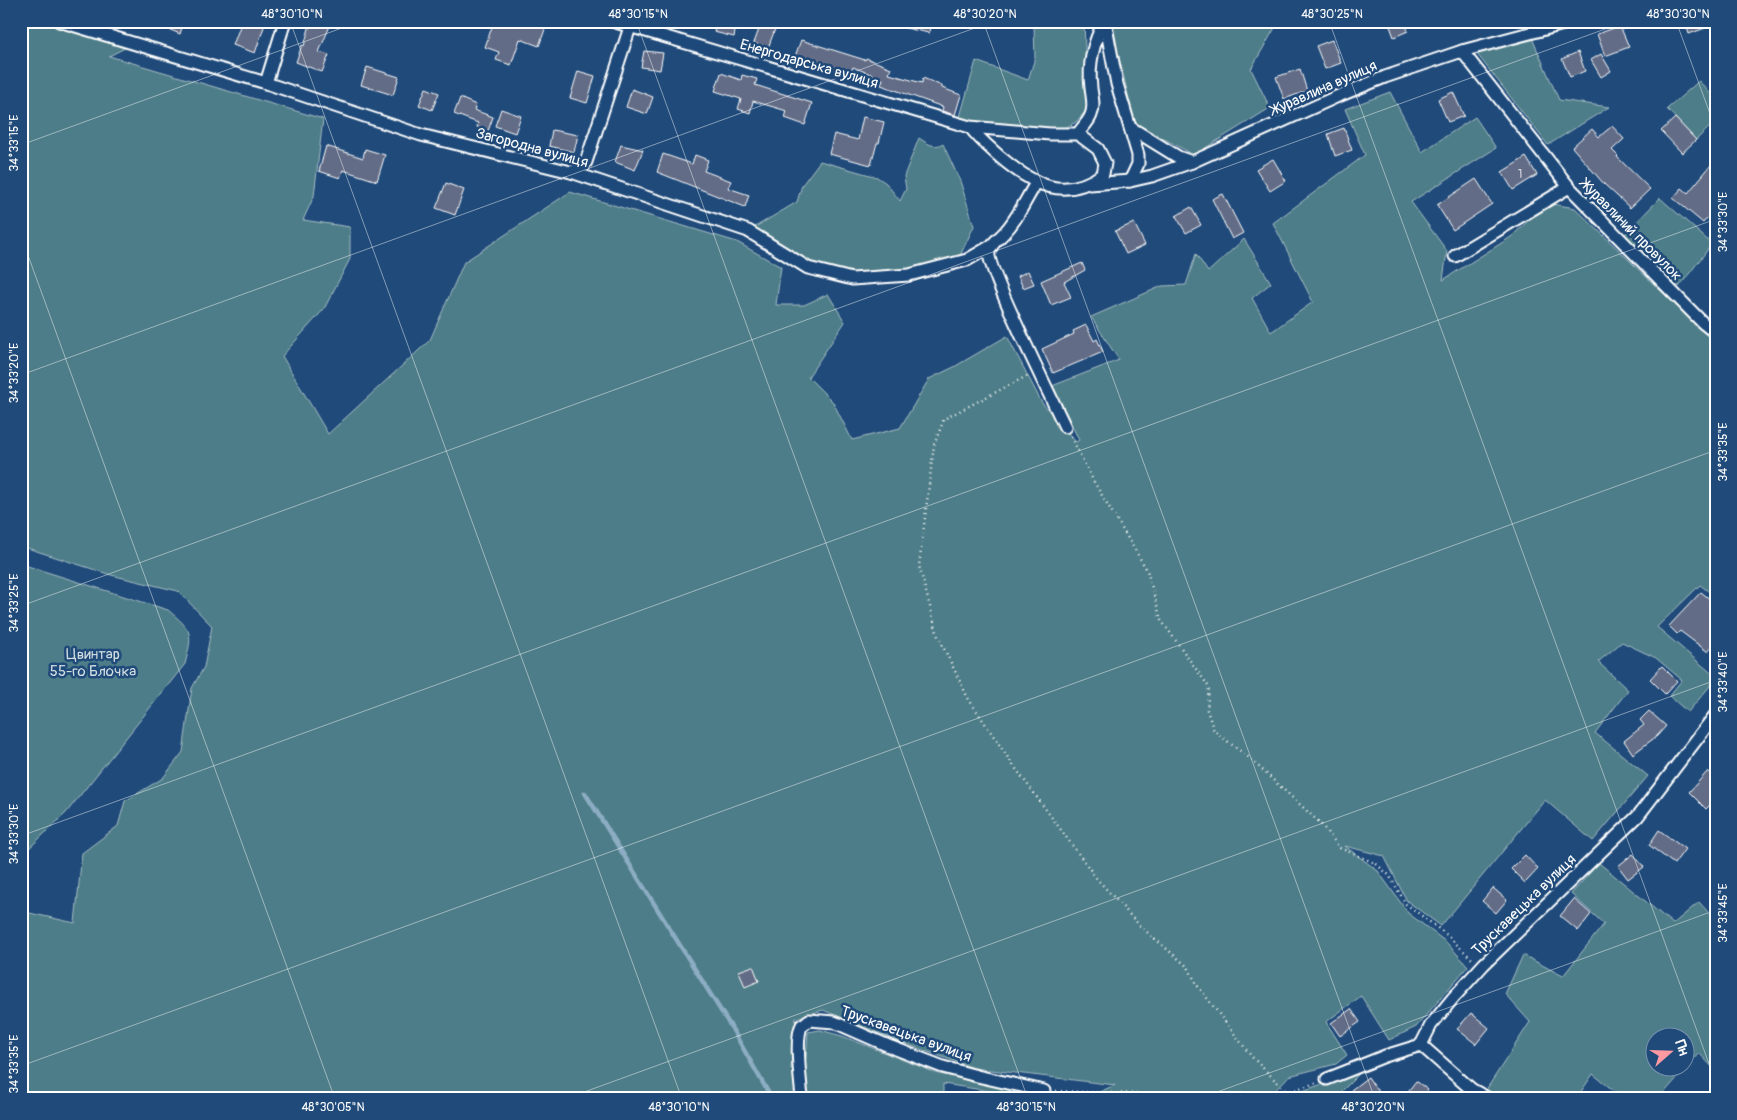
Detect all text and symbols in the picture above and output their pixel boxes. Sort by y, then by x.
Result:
text: 48°30'10"N [261,7,323,22]
text: 48°30'15"N [608,7,668,22]
text: 48°30'20"N [953,7,1017,22]
text: 48°30'25"N [1301,7,1363,22]
text: 48°30'30"N [1646,7,1710,22]
street label: Енергодарська вулиця [738,35,880,93]
street label: Журавлина вулиця [1266,56,1380,121]
text: 34°33'15"E [7,115,22,172]
street label: Загородна вулиця [474,124,590,172]
house number: 1 [1518,167,1522,182]
street label: Журавлиний провулок [1575,174,1686,285]
text: 34°33'30"E [1716,192,1731,252]
text: 34°33'20"E [7,343,22,403]
text: 34°33'35"E [1716,423,1731,482]
text: 34°33'25"E [7,573,22,633]
park label: Цвинтар 55-го Блочка [50,645,136,681]
text: 34°33'40"E [1716,652,1731,712]
text: 34°33'30"E [7,804,22,864]
street label: Трускавецька вулиця [1468,850,1580,960]
text: 34°33'45"E [1716,883,1731,943]
street label: Трускавецька вулиця [838,1001,974,1067]
north arrow [1644,1028,1694,1078]
text: 34°33'35"E [7,1035,22,1094]
text: Пн [1671,1038,1692,1058]
text: 48°30'05"N [301,1100,365,1115]
text: 48°30'10"N [648,1100,710,1115]
text: 48°30'15"N [996,1100,1056,1115]
text: 48°30'20"N [1341,1100,1405,1115]

